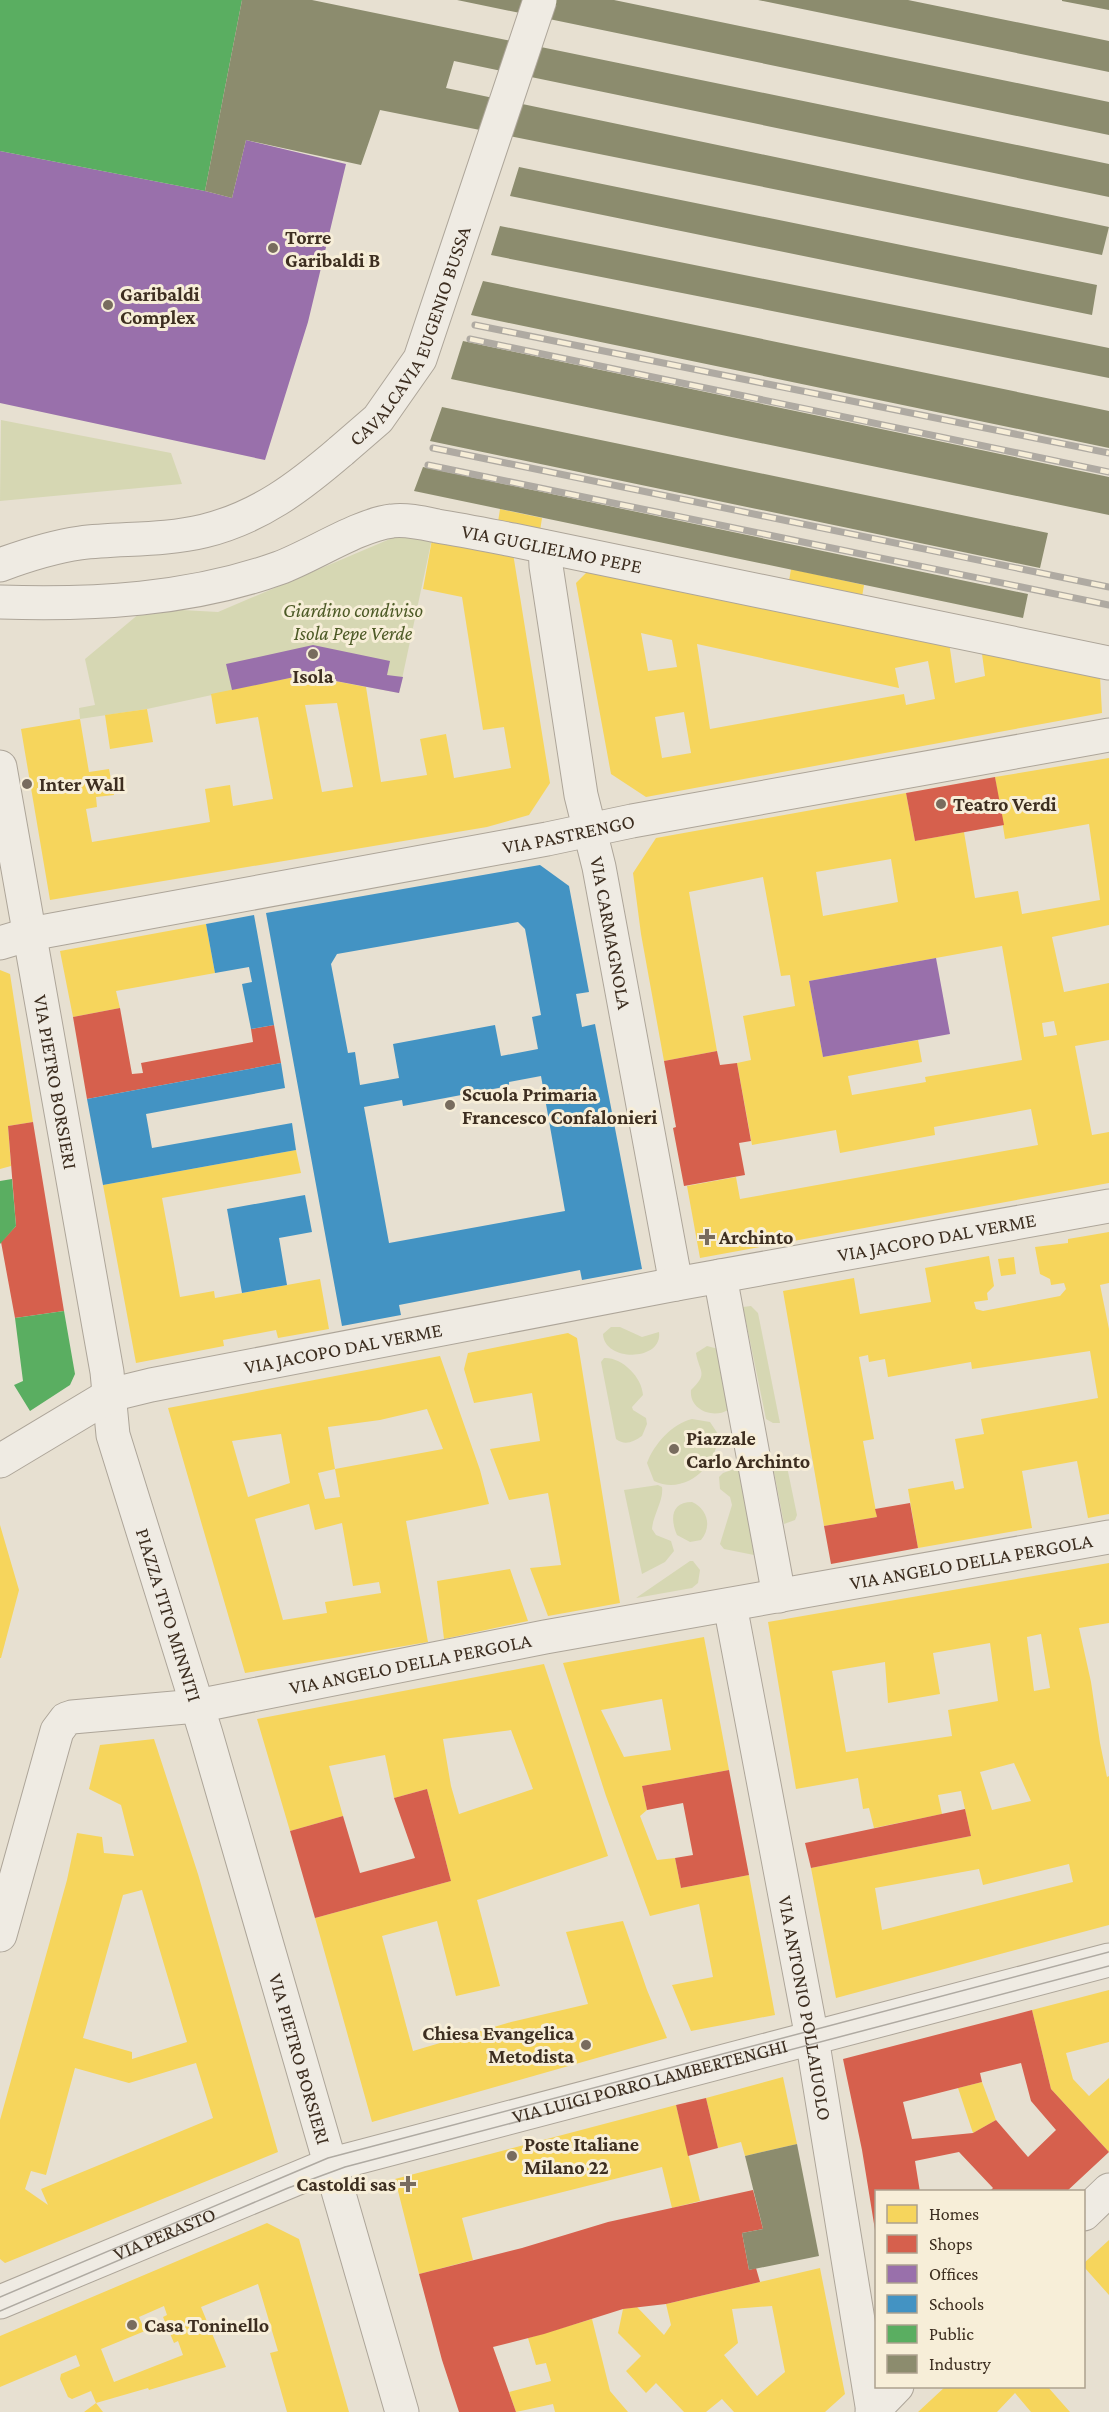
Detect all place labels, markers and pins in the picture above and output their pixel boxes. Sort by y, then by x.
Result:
place label: Torre Garibaldi B [285,226,380,271]
marker: Torre Garibaldi B [266,241,280,255]
place label: Garibaldi Complex [120,283,200,328]
marker: Garibaldi Complex [101,298,115,312]
marker: Isola [306,647,320,661]
place label: Isola [293,665,334,687]
place label: Inter Wall [39,773,125,795]
marker: Inter Wall [20,777,34,791]
place label: Teatro Verdi [953,793,1057,815]
marker: Teatro Verdi [934,797,948,811]
place label: Scuola Primaria Francesco Confalonieri [462,1083,657,1128]
marker: Scuola Primaria Francesco Confalonieri [443,1098,457,1112]
place label: Archinto [718,1226,793,1248]
marker: Archinto [700,1230,714,1244]
place label: Piazzale Carlo Archinto [686,1427,810,1472]
marker: Piazzale Carlo Archinto [667,1442,681,1456]
place label: Chiesa Evangelica Metodista [422,2022,574,2067]
marker: Chiesa Evangelica Metodista [579,2038,593,2052]
place label: Poste Italiane Milano 22 [524,2133,639,2178]
marker: Poste Italiane Milano 22 [505,2149,519,2163]
place label: Castoldi sas [296,2173,396,2195]
marker: Castoldi sas [401,2177,415,2191]
place label: Casa Toninello [144,2314,269,2336]
marker: Casa Toninello [125,2318,139,2332]

